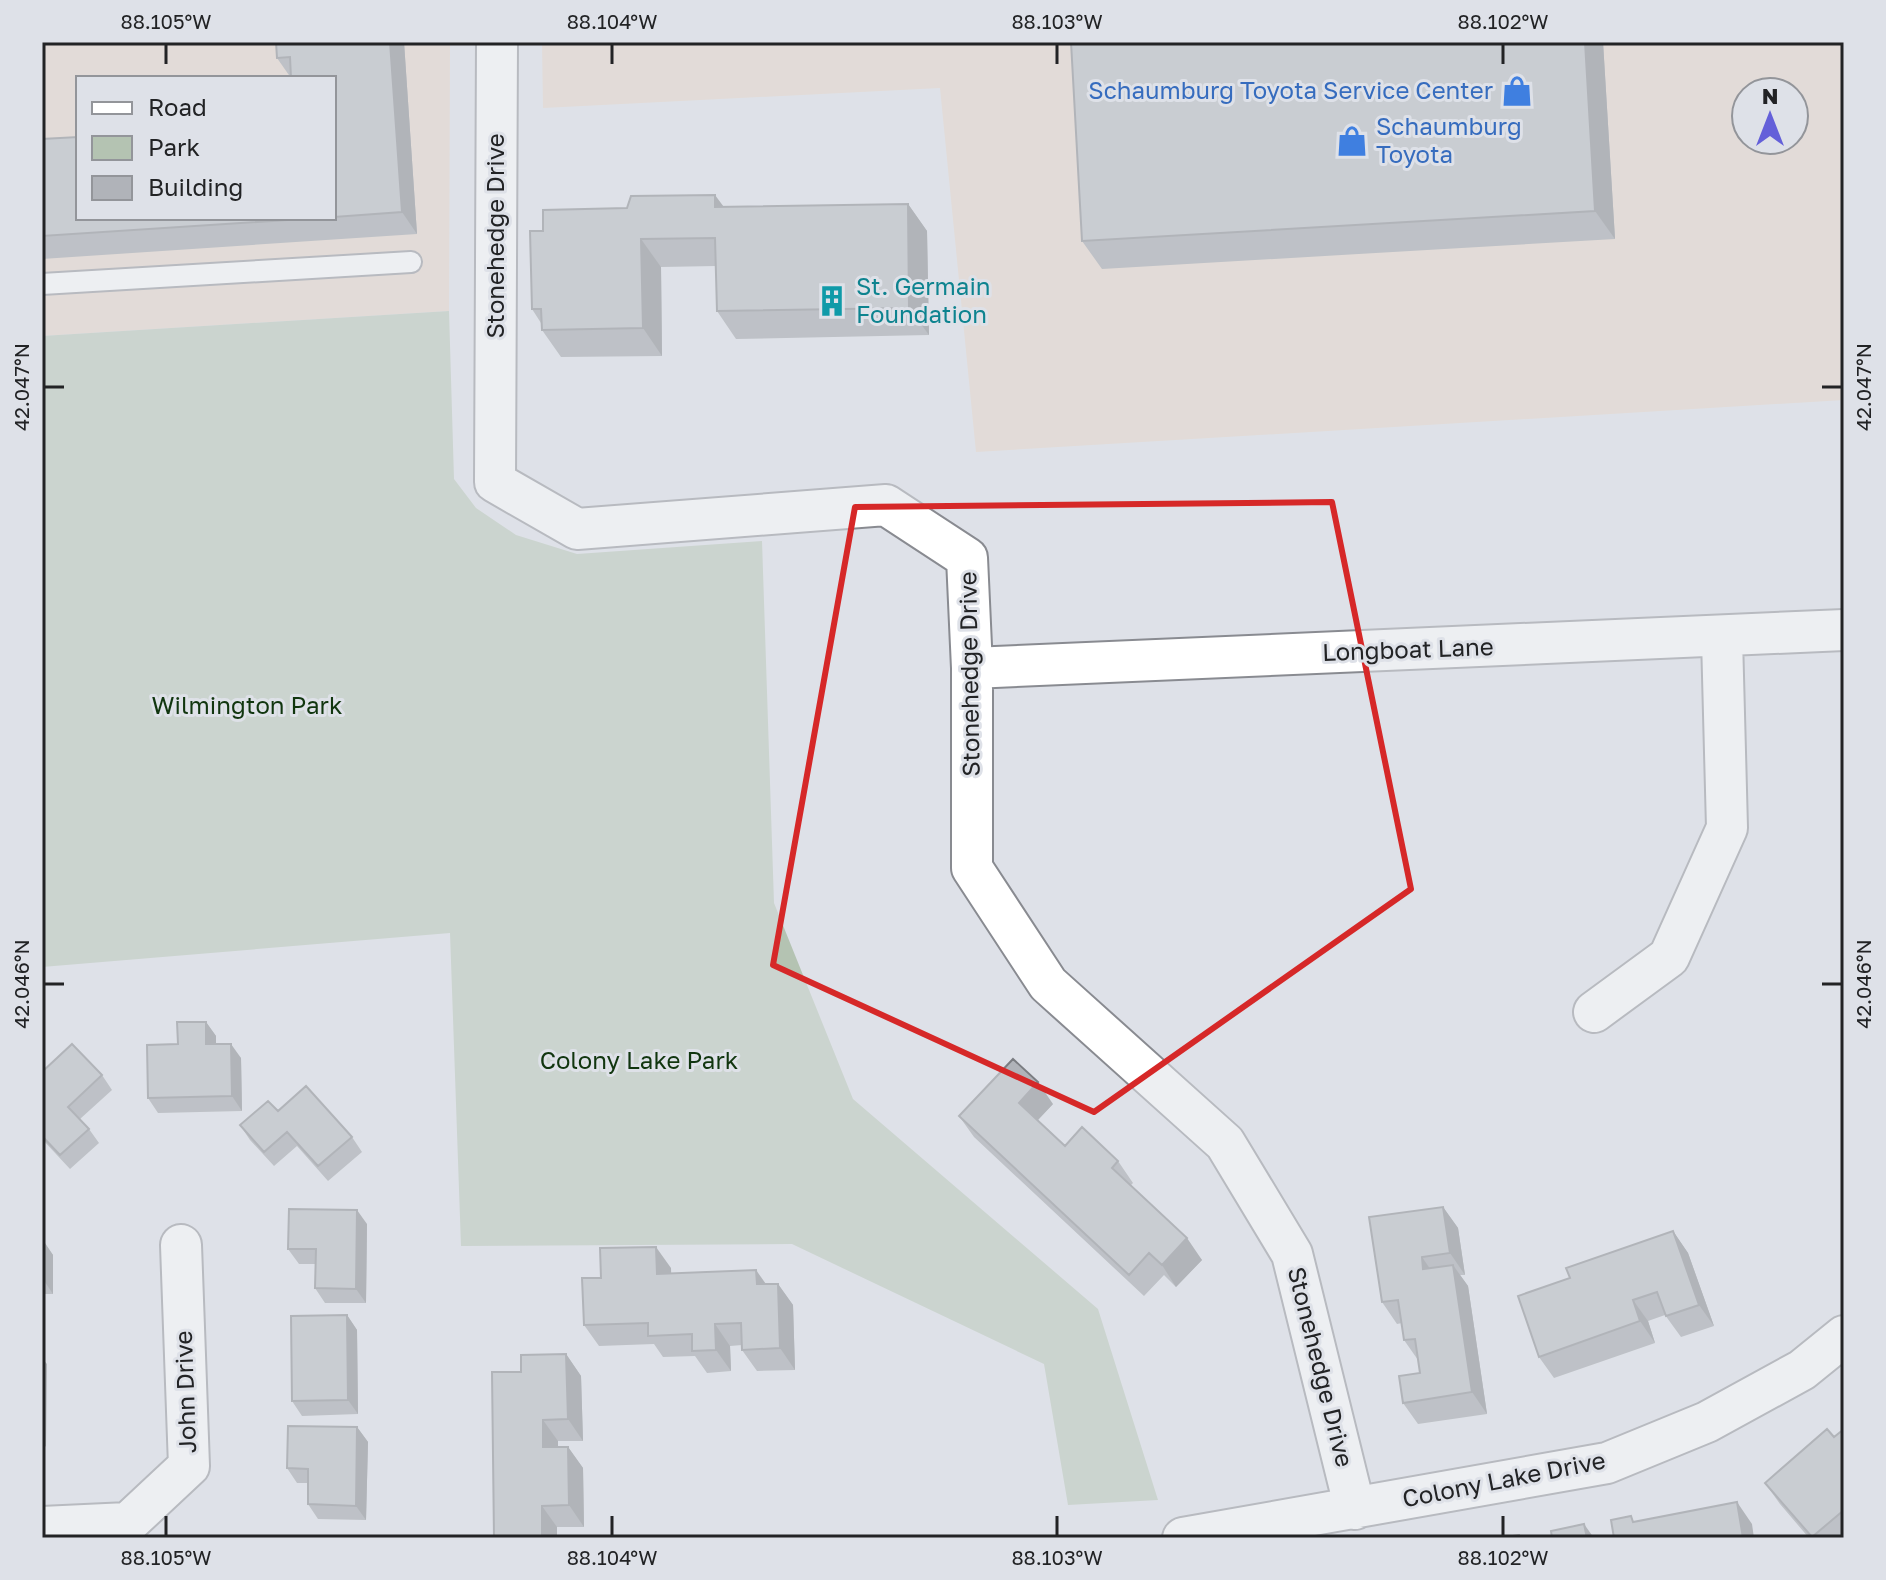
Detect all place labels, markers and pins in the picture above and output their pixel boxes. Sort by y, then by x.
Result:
shop icon: Schaumburg Toyota Service Center [1500,74,1534,108]
place label: Schaumburg Toyota Service Center [1088,75,1493,104]
place label: Schaumburg Toyota [1376,111,1522,168]
shop icon: Schaumburg Toyota [1335,124,1369,158]
place label: St. Germain Foundation [856,271,991,328]
building icon: St. Germain Foundation [815,284,849,318]

